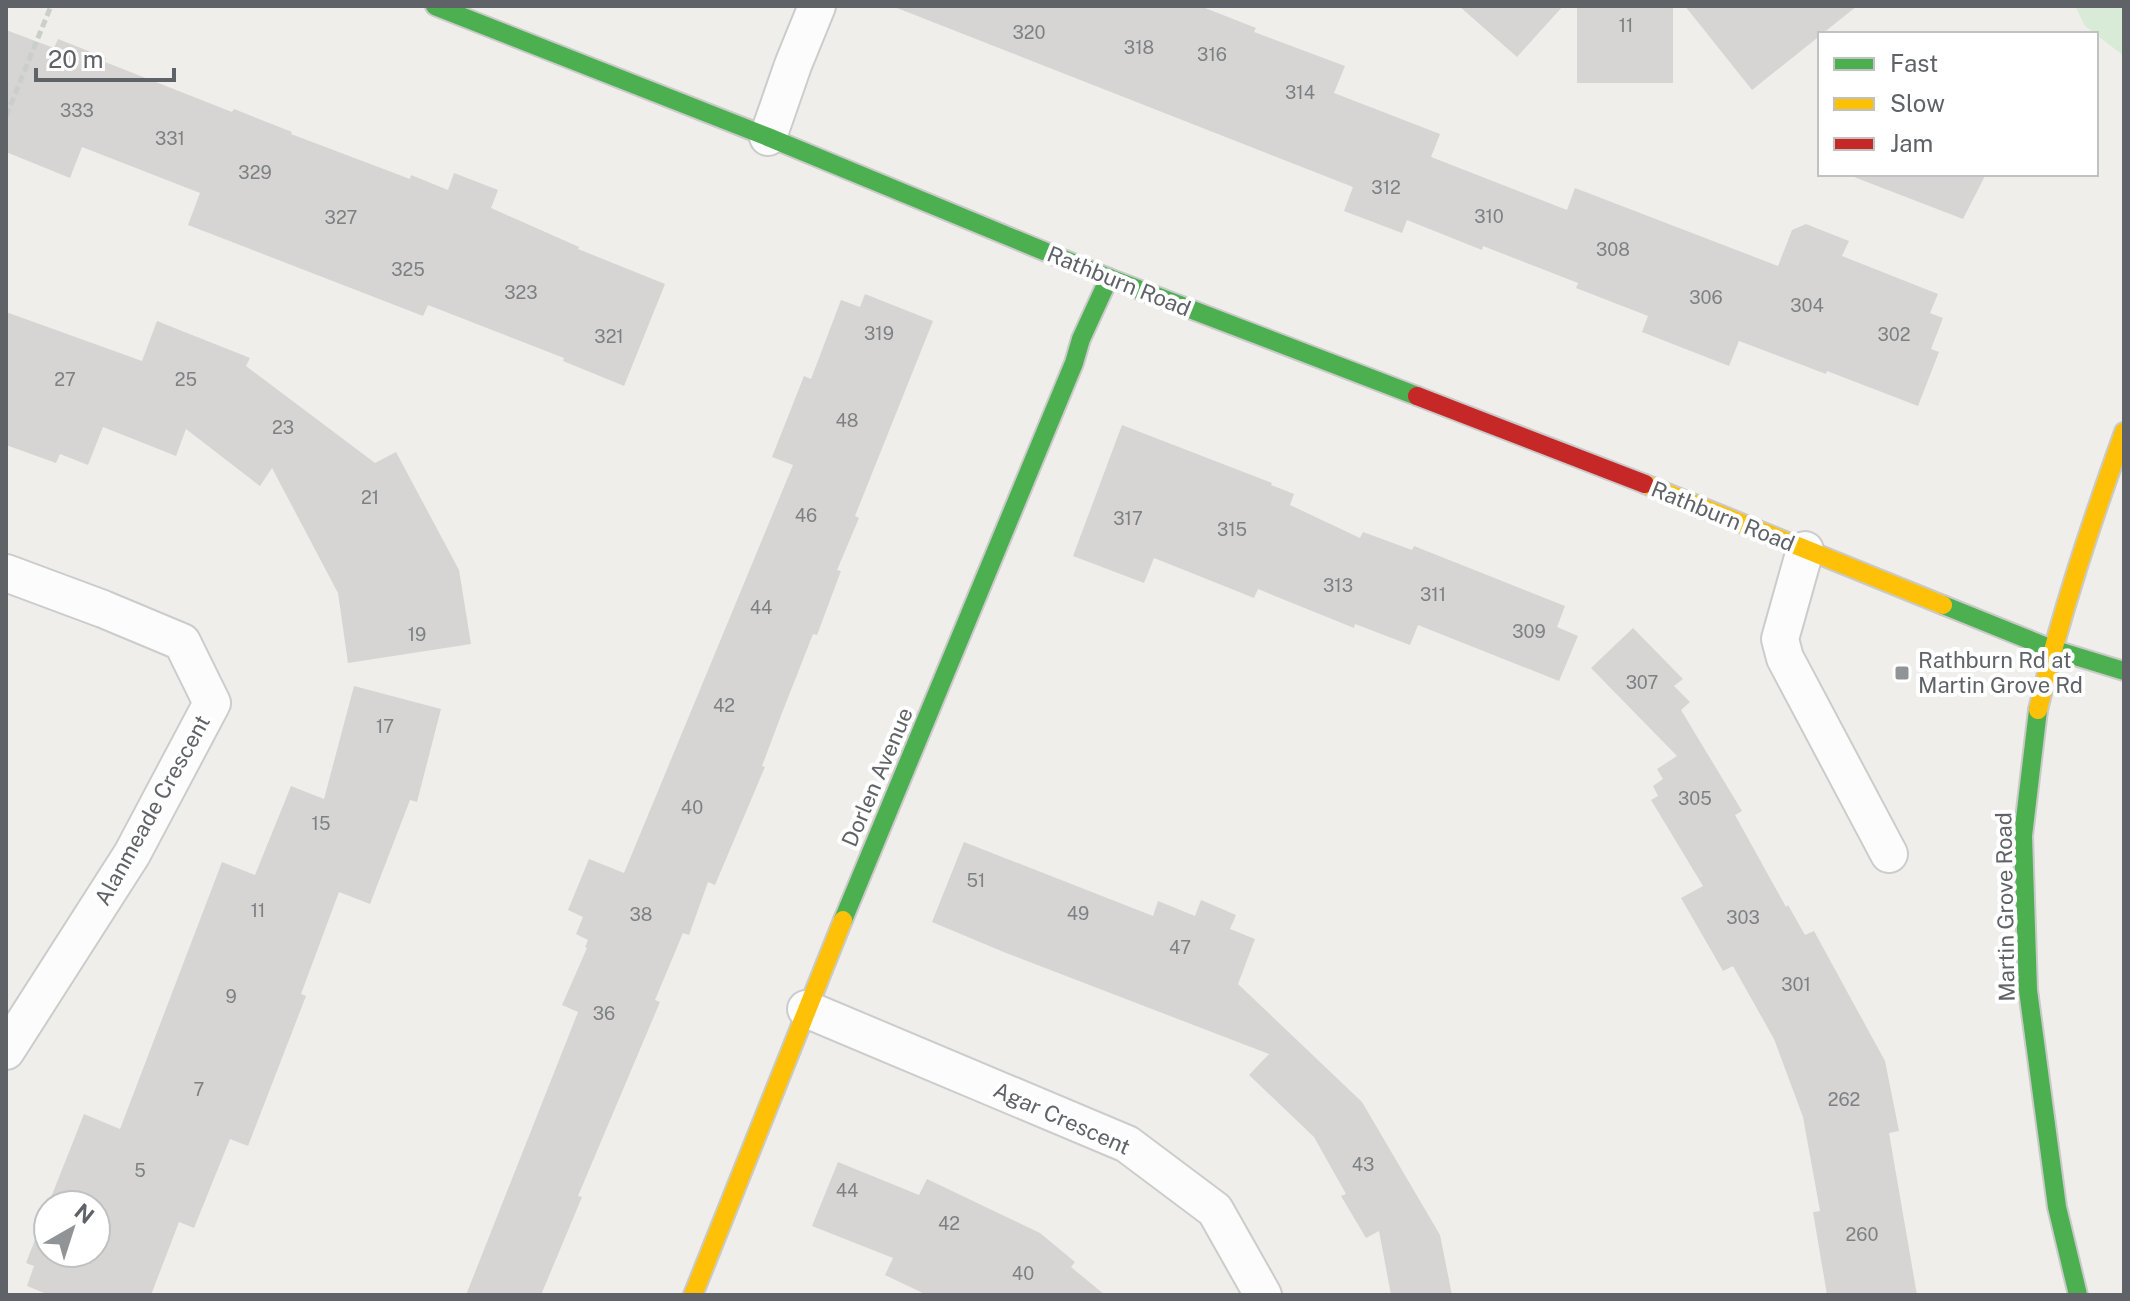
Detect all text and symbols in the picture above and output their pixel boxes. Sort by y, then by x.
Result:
house number: 11 [1619,15,1633,36]
house number: 320 [1012,22,1046,43]
scale bar [36,32,174,82]
legend [1818,32,2098,176]
house number: 318 [1124,37,1154,58]
house number: 316 [1197,44,1227,65]
text: 20 m [48,45,104,73]
text: Fast [1890,49,1938,77]
house number: 314 [1285,82,1315,103]
text: Slow [1890,89,1945,117]
house number: 333 [60,100,94,121]
house number: 331 [155,128,185,149]
text: Jam [1890,129,1933,157]
house number: 329 [238,162,272,183]
house number: 312 [1371,177,1401,198]
house number: 310 [1474,206,1504,227]
house number: 327 [325,207,357,228]
house number: 308 [1596,239,1630,260]
street label: Rathburn Road [1044,240,1194,322]
house number: 325 [391,259,425,280]
house number: 323 [504,282,538,303]
house number: 306 [1689,287,1723,308]
house number: 304 [1790,295,1824,316]
house number: 319 [864,323,894,344]
house number: 302 [1878,324,1910,345]
house number: 321 [594,326,624,347]
house number: 27 [54,369,76,390]
house number: 25 [175,369,197,390]
house number: 48 [836,410,858,431]
house number: 23 [272,417,294,438]
street label: Rathburn Road [1648,475,1798,557]
house number: 21 [361,487,379,508]
house number: 46 [795,505,817,526]
house number: 317 [1113,508,1143,529]
house number: 315 [1217,519,1247,540]
house number: 313 [1323,575,1353,596]
house number: 311 [1420,584,1446,605]
house number: 44 [750,597,772,618]
house number: 309 [1512,621,1546,642]
house number: 19 [408,624,426,645]
place label: Rathburn Rd at Martin Grove Rd [1918,647,2083,698]
marker: Rathburn Rd at Martin Grove Rd [1893,664,1911,682]
house number: 307 [1626,672,1658,693]
house number: 42 [713,695,735,716]
street label: Dorlen Avenue [836,704,918,850]
street label: Alanmeade Crescent [89,710,215,910]
house number: 17 [376,716,394,737]
house number: 305 [1678,788,1712,809]
house number: 40 [681,797,703,818]
street label: Martin Grove Road [1990,812,2020,1002]
house number: 15 [312,813,330,834]
house number: 51 [967,870,985,891]
house number: 11 [251,900,265,921]
house number: 49 [1067,903,1089,924]
house number: 38 [630,904,652,925]
house number: 303 [1726,907,1760,928]
house number: 47 [1169,937,1191,958]
house number: 301 [1781,974,1811,995]
house number: 9 [225,986,237,1007]
house number: 36 [593,1003,615,1024]
street label: Agar Crescent [990,1076,1134,1160]
house number: 7 [194,1079,204,1100]
house number: 262 [1828,1089,1860,1110]
house number: 43 [1352,1154,1374,1175]
house number: 5 [134,1160,146,1181]
house number: 44 [836,1180,858,1201]
north arrow [32,1189,112,1269]
text: N [70,1198,99,1229]
house number: 42 [938,1213,960,1234]
house number: 260 [1846,1224,1878,1245]
house number: 40 [1012,1263,1034,1284]

